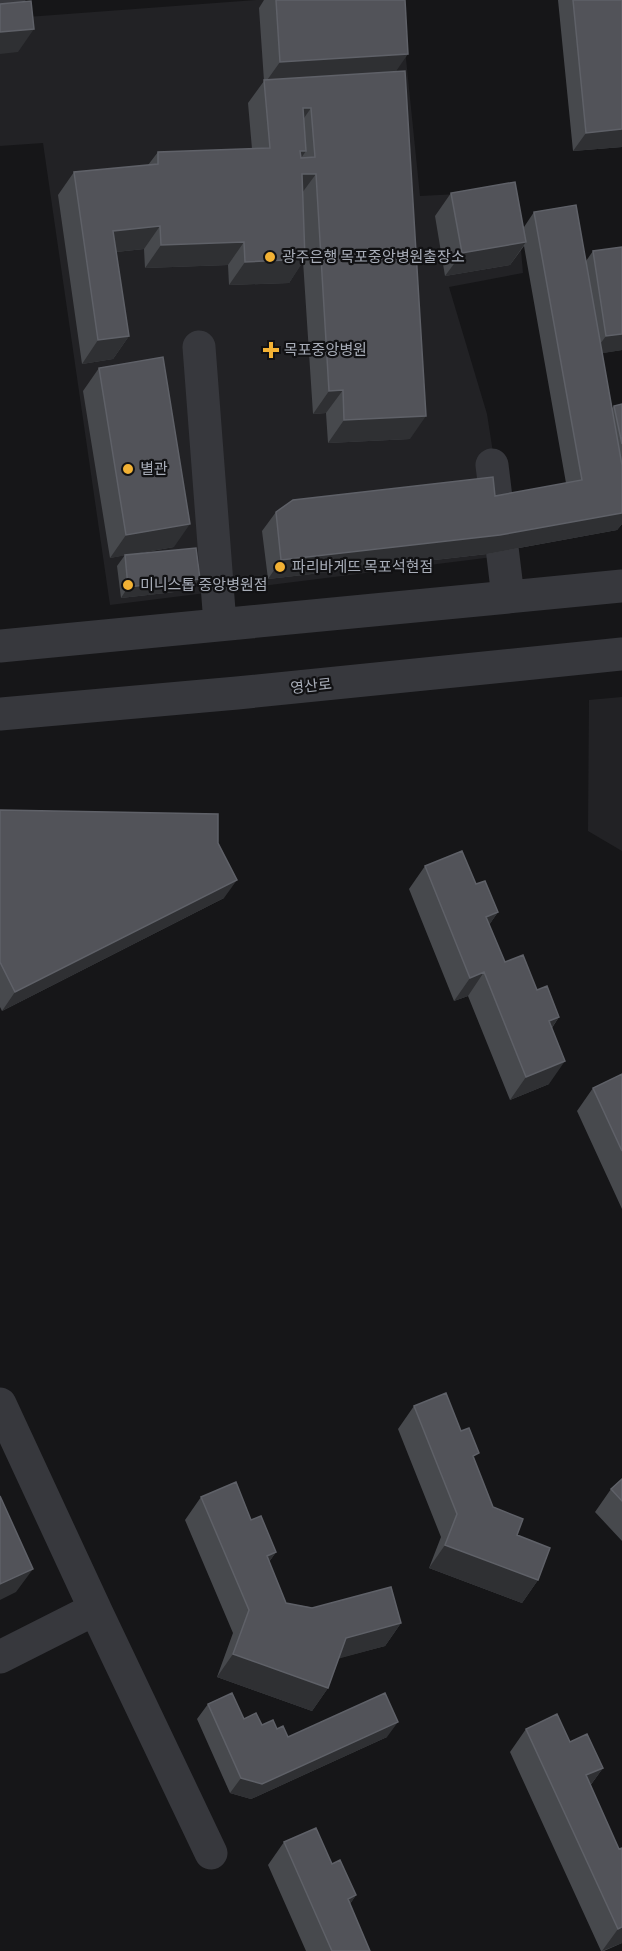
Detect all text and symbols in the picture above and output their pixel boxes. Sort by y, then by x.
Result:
place label: 광주은행 목포중앙병원출장소 [282,248,465,266]
marker: 광주은행 목포중앙병원출장소 [263,250,277,264]
marker: 목포중앙병원 [262,341,280,359]
place label: 목포중앙병원 [284,341,367,359]
place label: 별관 [140,460,168,478]
marker: 별관 [121,462,135,476]
place label: 파리바게뜨 목포석현점 [292,558,433,576]
marker: 파리바게뜨 목포석현점 [273,560,287,574]
place label: 미니스톱 중앙병원점 [140,576,268,594]
marker: 미니스톱 중앙병원점 [121,578,135,592]
street label: 영산로 [289,675,333,697]

